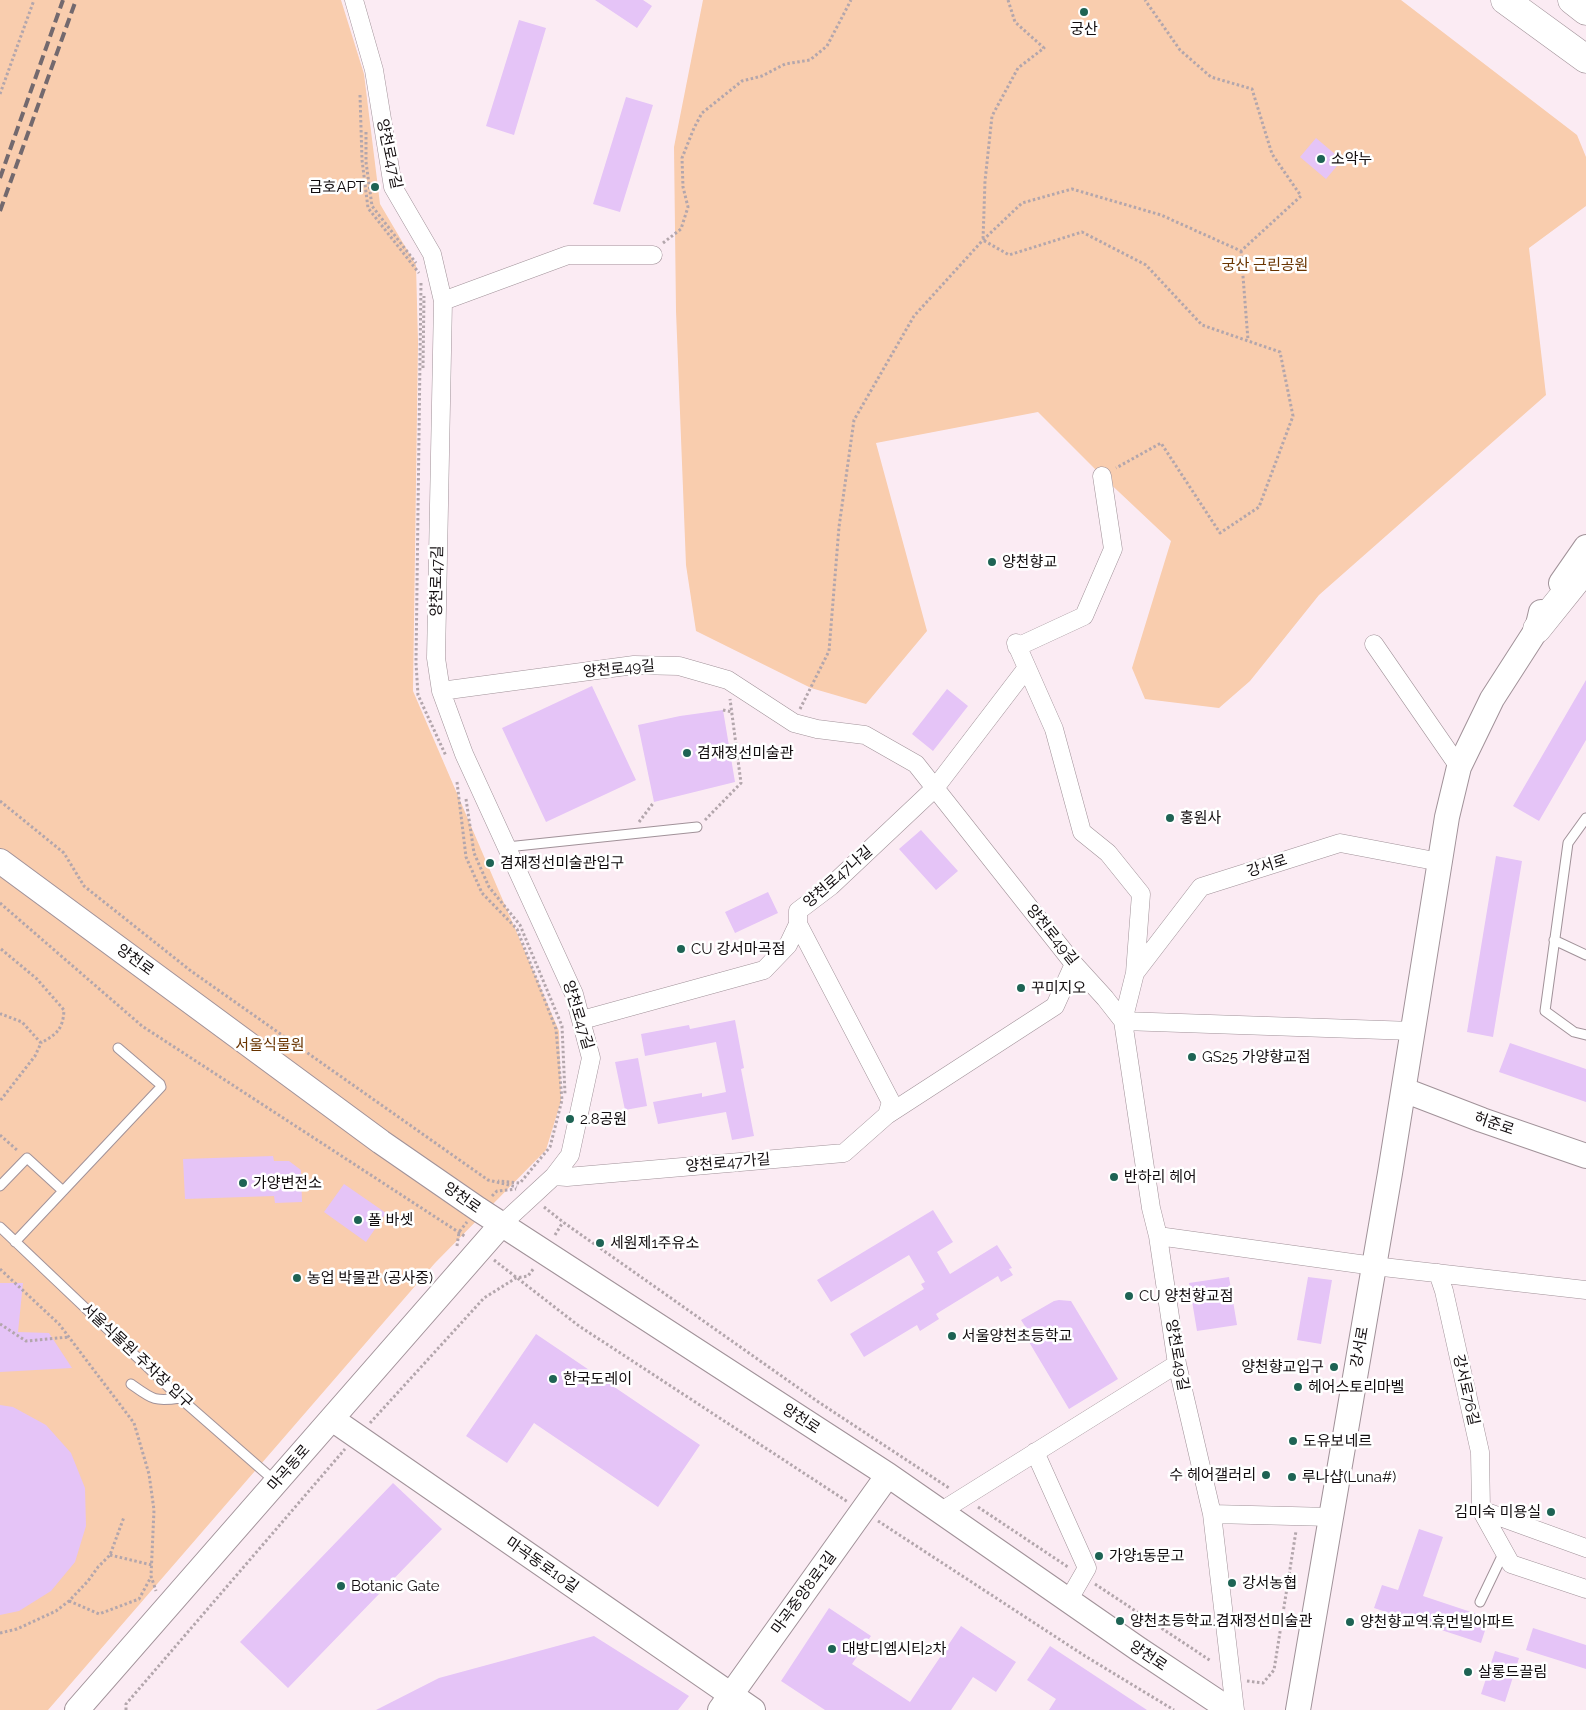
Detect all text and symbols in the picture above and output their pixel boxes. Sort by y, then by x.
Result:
marker: 궁산 [1078,6,1090,18]
place label: 궁산 [1070,20,1098,38]
street label: 양천로47길 [373,117,405,191]
place label: 소악누 [1331,150,1372,168]
marker: 소악누 [1315,153,1327,165]
place label: 금호APT [309,178,365,196]
marker: 금호APT [369,181,381,193]
park label: 궁산 근린공원 [1222,256,1308,274]
street label: 양천로47길 [427,545,447,617]
place label: 양천향교 [1002,553,1057,571]
marker: 양천향교 [986,556,998,568]
street label: 양천로49길 [582,657,656,681]
place label: 겸재정선미술관 [697,744,794,762]
marker: 겸재정선미술관 [681,747,693,759]
place label: 홍원사 [1180,809,1221,827]
marker: 홍원사 [1164,812,1176,824]
street label: 양천로47나길 [800,842,876,912]
street label: 강서로 [1245,851,1289,881]
place label: 겸재정선미술관입구 [500,854,624,872]
marker: 겸재정선미술관입구 [484,857,496,869]
street label: 양천로49길 [1022,901,1082,969]
place label: CU 강서마곡점 [691,940,785,958]
street label: 양천로 [113,941,157,979]
marker: CU 강서마곡점 [675,943,687,955]
street label: 양천로47길 [559,978,597,1052]
place label: 꾸미지오 [1031,979,1086,997]
marker: 꾸미지오 [1015,982,1027,994]
park label: 서울식물원 [236,1036,304,1054]
place label: GS25 가양향교점 [1202,1048,1311,1066]
marker: GS25 가양향교점 [1186,1051,1198,1063]
street label: 허준로 [1471,1109,1517,1139]
place label: 2.8공원 [580,1110,627,1128]
marker: 2.8공원 [564,1113,576,1125]
street label: 양천로47가길 [685,1150,771,1176]
place label: 반하리 헤어 [1124,1168,1197,1186]
marker: 반하리 헤어 [1108,1171,1120,1183]
place label: 가양변전소 [253,1174,322,1192]
marker: 가양변전소 [237,1177,249,1189]
street label: 양천로 [440,1179,484,1217]
place label: 폴 바셋 [368,1211,413,1229]
marker: 폴 바셋 [352,1214,364,1226]
place label: 세원제1주유소 [610,1234,699,1252]
marker: 세원제1주유소 [594,1237,606,1249]
place label: 농업 박물관 (공사중) [307,1269,433,1287]
marker: 농업 박물관 (공사중) [291,1272,303,1284]
place label: CU 양천향교점 [1139,1287,1233,1305]
marker: CU 양천향교점 [1123,1290,1135,1302]
street label: 서울식물원 주차장 입구 [78,1300,196,1412]
street label: 양천로49길 [1162,1318,1192,1392]
street label: 강서로 [1348,1325,1372,1369]
place label: 서울양천초등학교 [962,1327,1072,1345]
marker: 서울양천초등학교 [946,1330,958,1342]
street label: 강서로76길 [1449,1353,1483,1427]
place label: 양천향교입구 [1241,1358,1324,1376]
marker: 양천향교입구 [1328,1361,1340,1373]
place label: 한국도레이 [563,1370,632,1388]
marker: 한국도레이 [547,1373,559,1385]
place label: 헤어스토리마벨 [1308,1378,1405,1396]
marker: 헤어스토리마벨 [1292,1381,1304,1393]
street label: 양천로 [779,1400,823,1438]
place label: 도유보네르 [1303,1432,1372,1450]
marker: 도유보네르 [1287,1435,1299,1447]
street label: 마곡동로 [264,1441,314,1495]
place label: 수 헤어갤러리 [1169,1466,1256,1484]
place label: 루나샵(Luna#) [1302,1468,1396,1486]
marker: 수 헤어갤러리 [1260,1469,1272,1481]
marker: 루나샵(Luna#) [1286,1471,1298,1483]
place label: 김미숙 미용실 [1454,1503,1541,1521]
marker: 김미숙 미용실 [1545,1506,1557,1518]
street label: 마곡동로10길 [502,1533,582,1597]
place label: 가양1동문고 [1109,1547,1184,1565]
street label: 마곡중앙8로1길 [768,1548,840,1638]
marker: 가양1동문고 [1093,1550,1105,1562]
place label: 강서농협 [1242,1574,1297,1592]
place label: Botanic Gate [351,1577,440,1595]
marker: 강서농협 [1226,1577,1238,1589]
marker: Botanic Gate [335,1580,347,1592]
place label: 양천초등학교.겸재정선미술관 [1130,1612,1312,1630]
place label: 양천향교역.휴먼빌아파트 [1360,1613,1515,1631]
marker: 양천초등학교.겸재정선미술관 [1114,1615,1126,1627]
marker: 양천향교역.휴먼빌아파트 [1344,1616,1356,1628]
street label: 양천로 [1126,1637,1170,1675]
place label: 대방디엠시티2차 [842,1640,946,1658]
marker: 대방디엠시티2차 [826,1643,838,1655]
place label: 살롱드끌림 [1478,1663,1547,1681]
marker: 살롱드끌림 [1462,1666,1474,1678]

